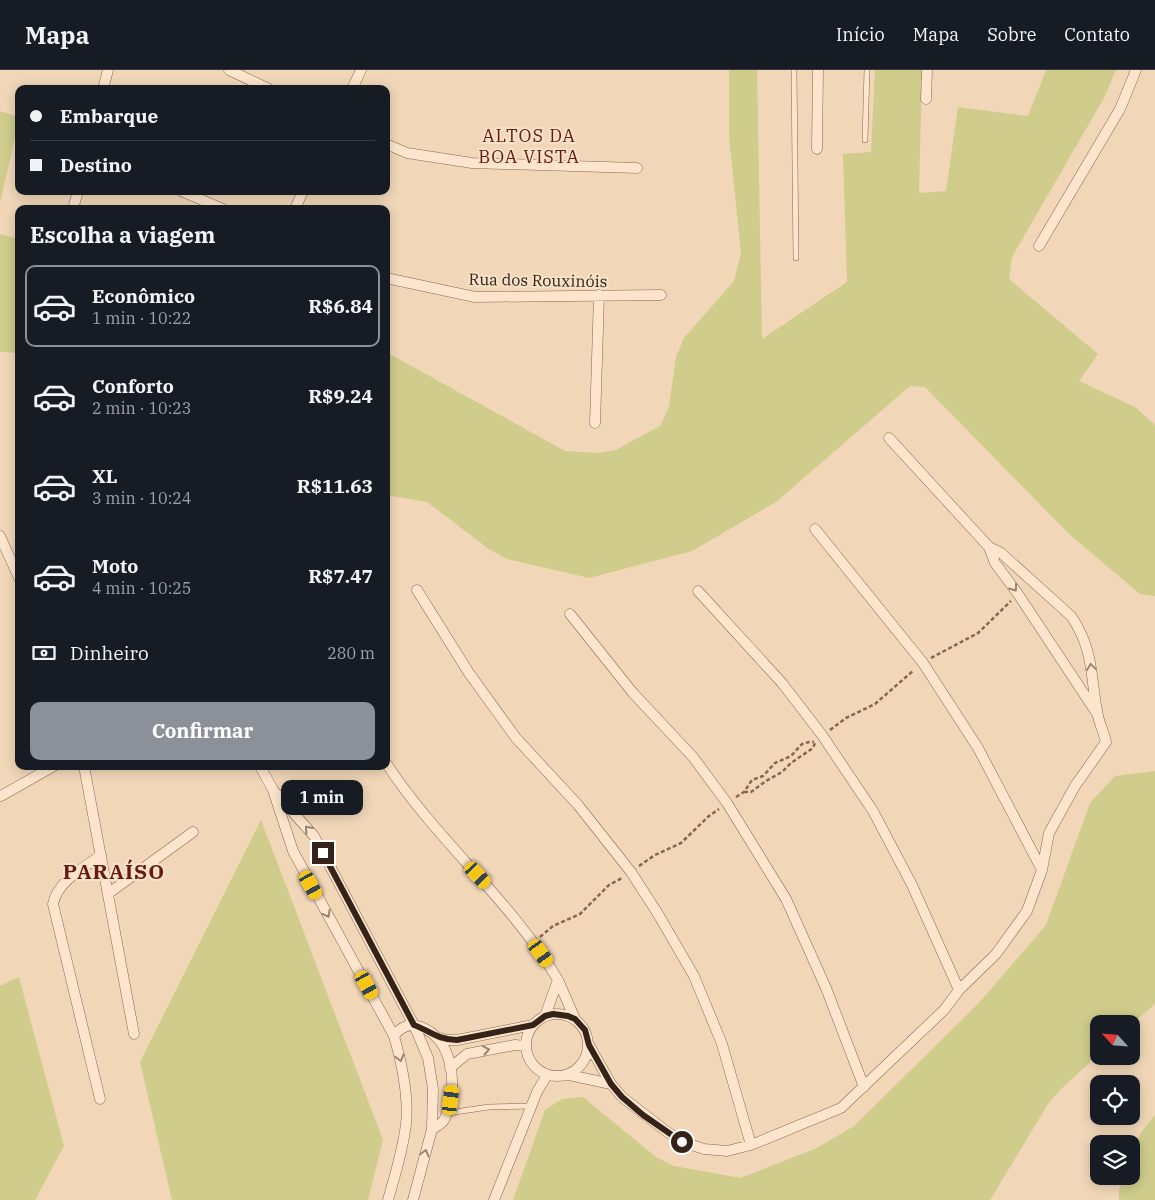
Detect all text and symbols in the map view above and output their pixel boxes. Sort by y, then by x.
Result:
text: Mapa [25,19,89,51]
text: Início [836,23,885,46]
text: Mapa [913,23,959,46]
text: Sobre [987,23,1036,46]
text: Contato [1064,23,1130,46]
text: Embarque [60,104,158,128]
district label: ALTOS DA BOA VISTA [478,124,580,168]
text: Destino [60,153,132,177]
text: Escolha a viagem [30,220,215,249]
street label: Rua dos Rouxinóis [468,269,608,291]
icon: car [32,284,77,329]
text: Econômico [92,284,195,308]
text: R$6.84 [308,294,373,318]
text: 1 min · 10:22 [92,308,191,328]
icon: car [32,374,77,419]
text: Conforto [92,374,174,398]
text: R$9.24 [308,384,373,408]
text: 2 min · 10:23 [92,398,191,418]
icon: car [32,464,77,509]
text: XL [92,464,118,488]
text: R$11.63 [297,474,373,498]
text: 3 min · 10:24 [92,488,191,508]
icon: car [32,554,77,599]
text: Moto [92,554,138,578]
text: R$7.47 [308,564,373,588]
text: 4 min · 10:25 [92,578,191,598]
one-way arrow [1008,582,1017,592]
icon: cash [30,639,58,667]
text: Dinheiro [70,641,149,665]
text: 280 m [327,643,375,663]
one-way arrow [1087,663,1097,671]
button: Confirmar [30,702,375,760]
callout: 1 min [282,780,364,816]
text: 1 min [300,787,344,807]
one-way arrow [305,825,314,834]
route end [312,842,334,864]
district label: PARAÍSO [63,857,165,885]
car [462,859,493,891]
car [297,868,324,902]
one-way arrow [321,909,331,918]
car [526,936,555,970]
car [353,968,380,1002]
north arrow [1090,1015,1140,1065]
map controls [1090,1015,1140,1185]
one-way arrow [481,1046,490,1056]
one-way arrow [395,1054,405,1062]
button: locate [1090,1075,1140,1125]
car [441,1084,460,1116]
route start [671,1131,693,1153]
button: layers [1090,1135,1140,1185]
one-way arrow [420,1149,430,1157]

